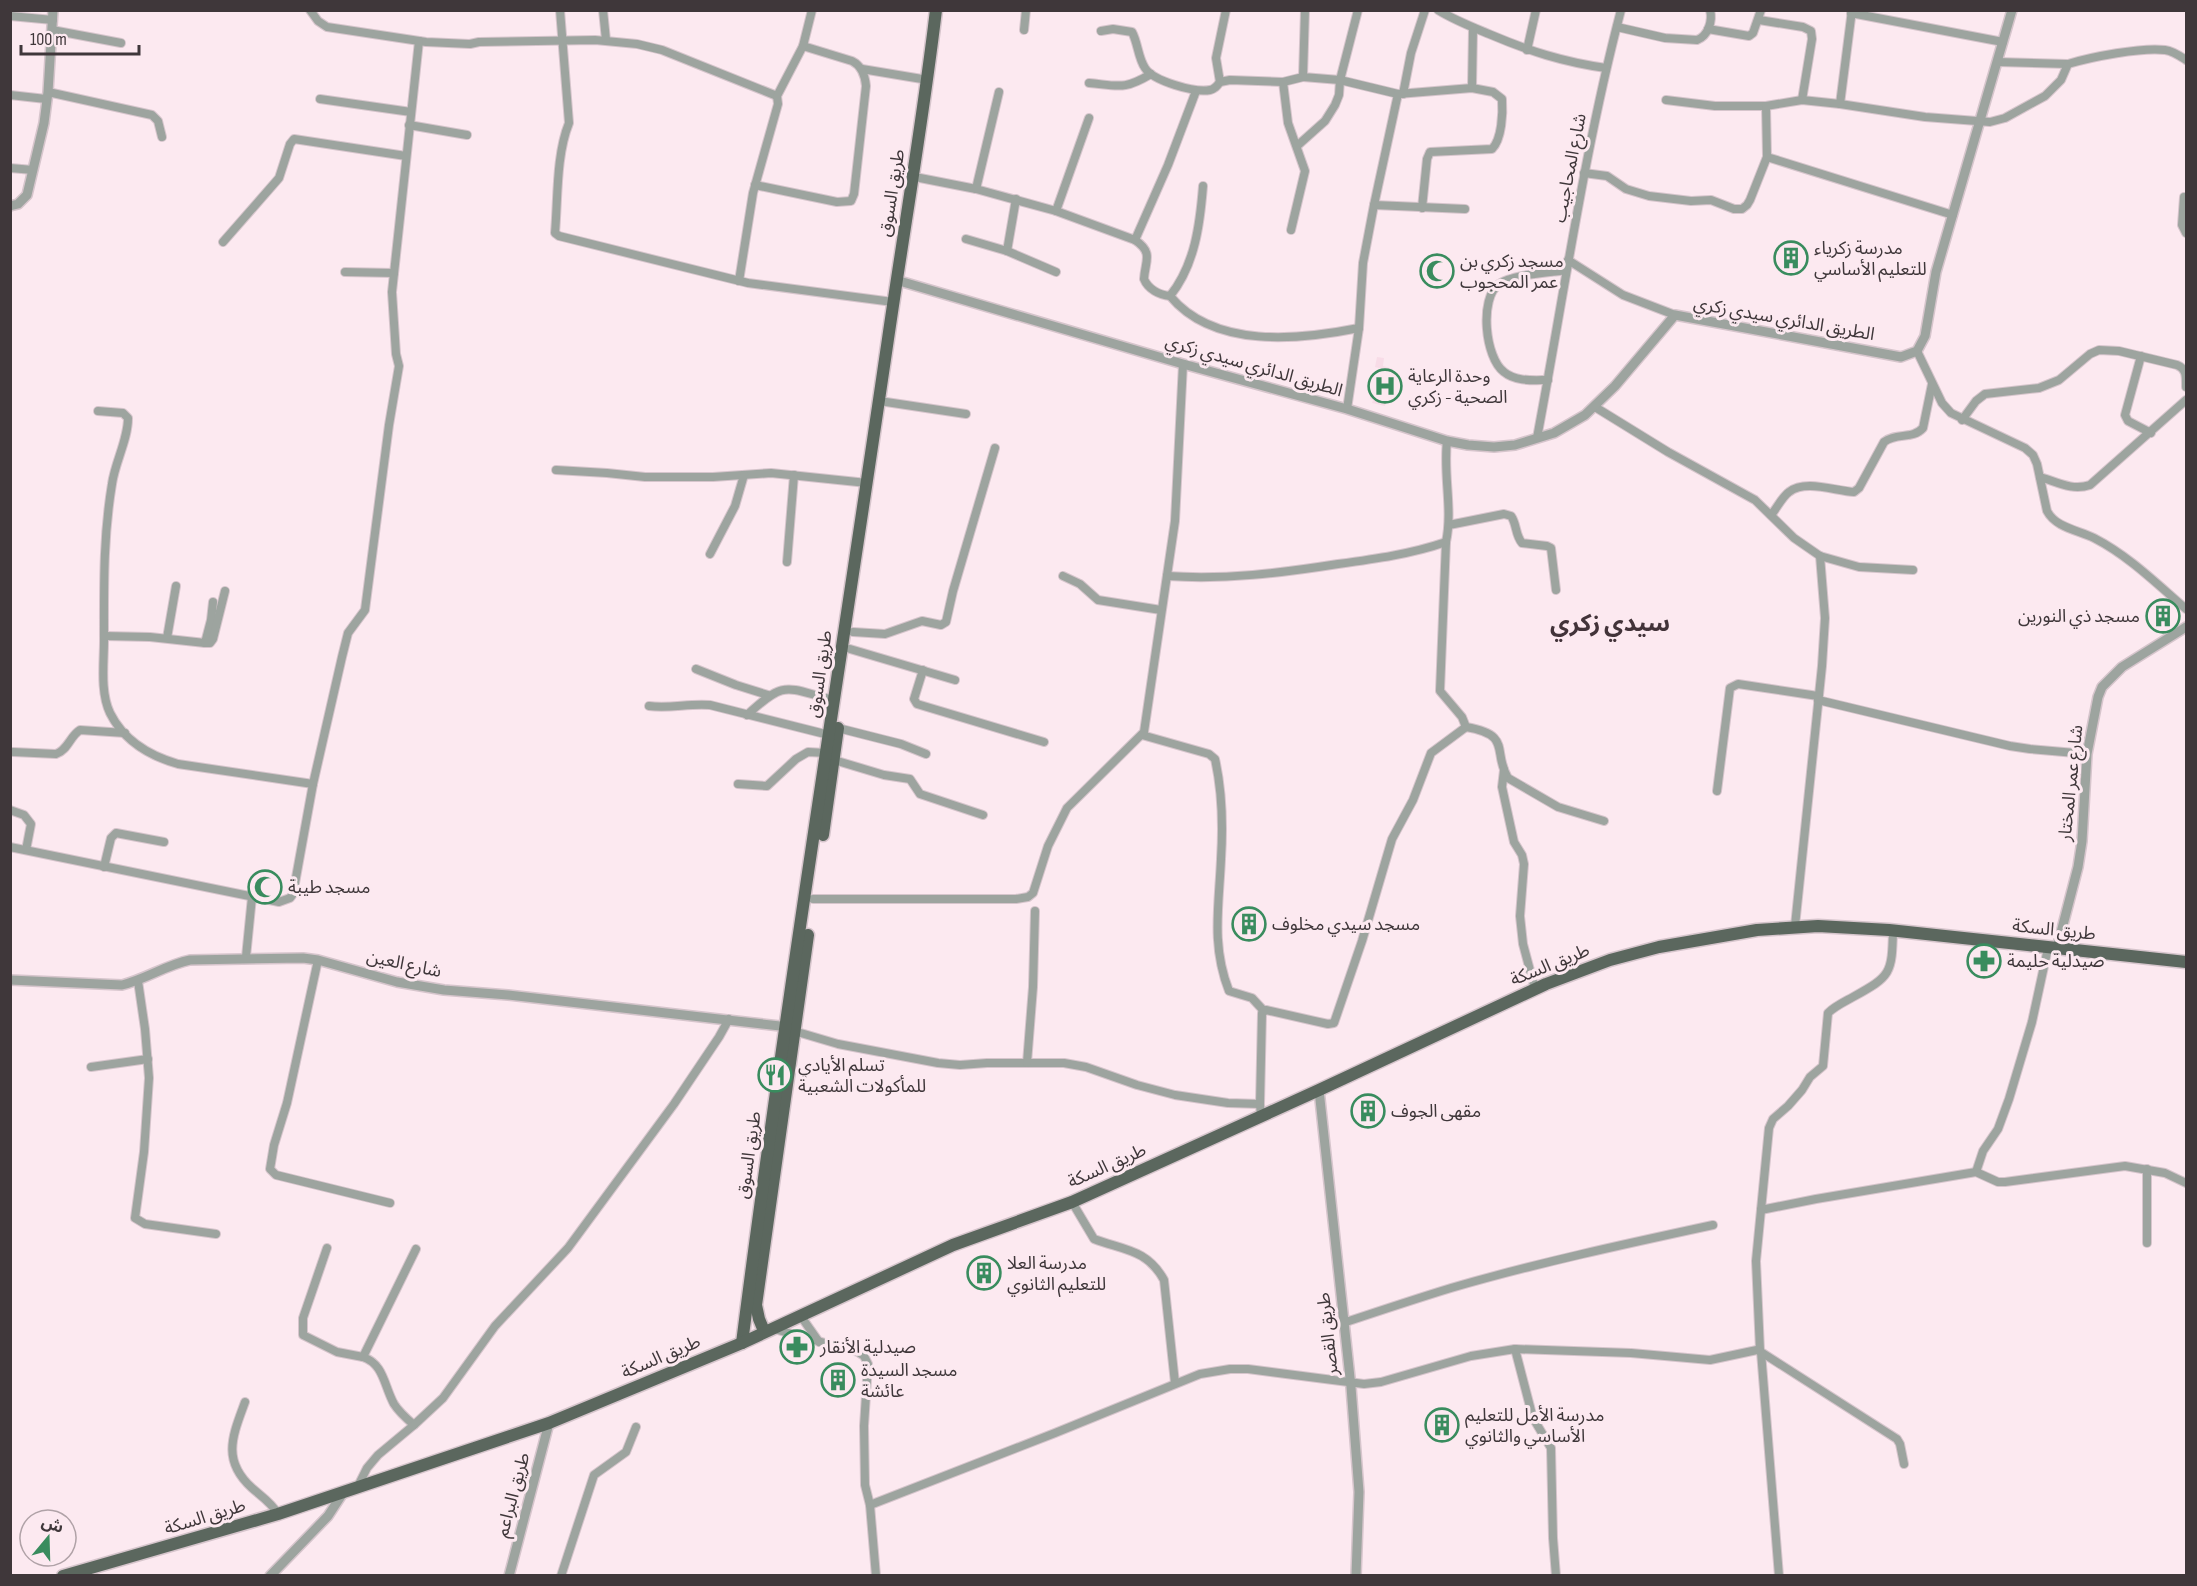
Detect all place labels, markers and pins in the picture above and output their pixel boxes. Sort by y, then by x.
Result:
place label: مدرسة زكرياء للتعليم الأساسي [1814,238,1927,282]
building icon: مدرسة زكرياء للتعليم الأساسي [1773,240,1809,276]
place label: مسجد زكري بن عمر المحجوب [1460,251,1564,293]
mosque icon: مسجد زكري بن عمر المحجوب [1419,253,1455,289]
place label: وحدة الرعاية الصحية - زكري [1408,366,1507,410]
hospital icon: وحدة الرعاية الصحية - زكري [1367,368,1403,404]
building icon: مسجد ذي النورين [2145,598,2181,634]
place label: مسجد ذي النورين [2018,606,2140,629]
mosque icon: مسجد طيبة [247,869,283,905]
place label: مسجد طيبة [288,877,370,898]
building icon: مسجد سيدي مخلوف [1231,906,1267,942]
place label: مسجد سيدي مخلوف [1272,914,1420,937]
pharmacy icon: صيدلية حليمة [1966,943,2002,979]
place label: صيدلية حليمة [2007,951,2104,972]
place label: تسلم الأيادي للمأكولات الشعبية [798,1055,926,1097]
restaurant icon: تسلم الأيادي للمأكولات الشعبية [757,1057,793,1093]
building icon: مقهى الجوف [1350,1093,1386,1129]
place label: مقهى الجوف [1391,1101,1481,1122]
place label: مدرسة العلا للتعليم الثانوي [1007,1253,1106,1297]
building icon: مدرسة العلا للتعليم الثانوي [966,1255,1002,1291]
pharmacy icon: صيدلية الأنقار [779,1329,815,1365]
place label: صيدلية الأنقار [819,1337,916,1358]
place label: مسجد السيدة عائشة [861,1360,958,1402]
building icon: مسجد السيدة عائشة [820,1362,856,1398]
place label: مدرسة الأمل للتعليم الأساسي والثانوي [1465,1405,1604,1449]
building icon: مدرسة الأمل للتعليم الأساسي والثانوي [1424,1407,1460,1443]

